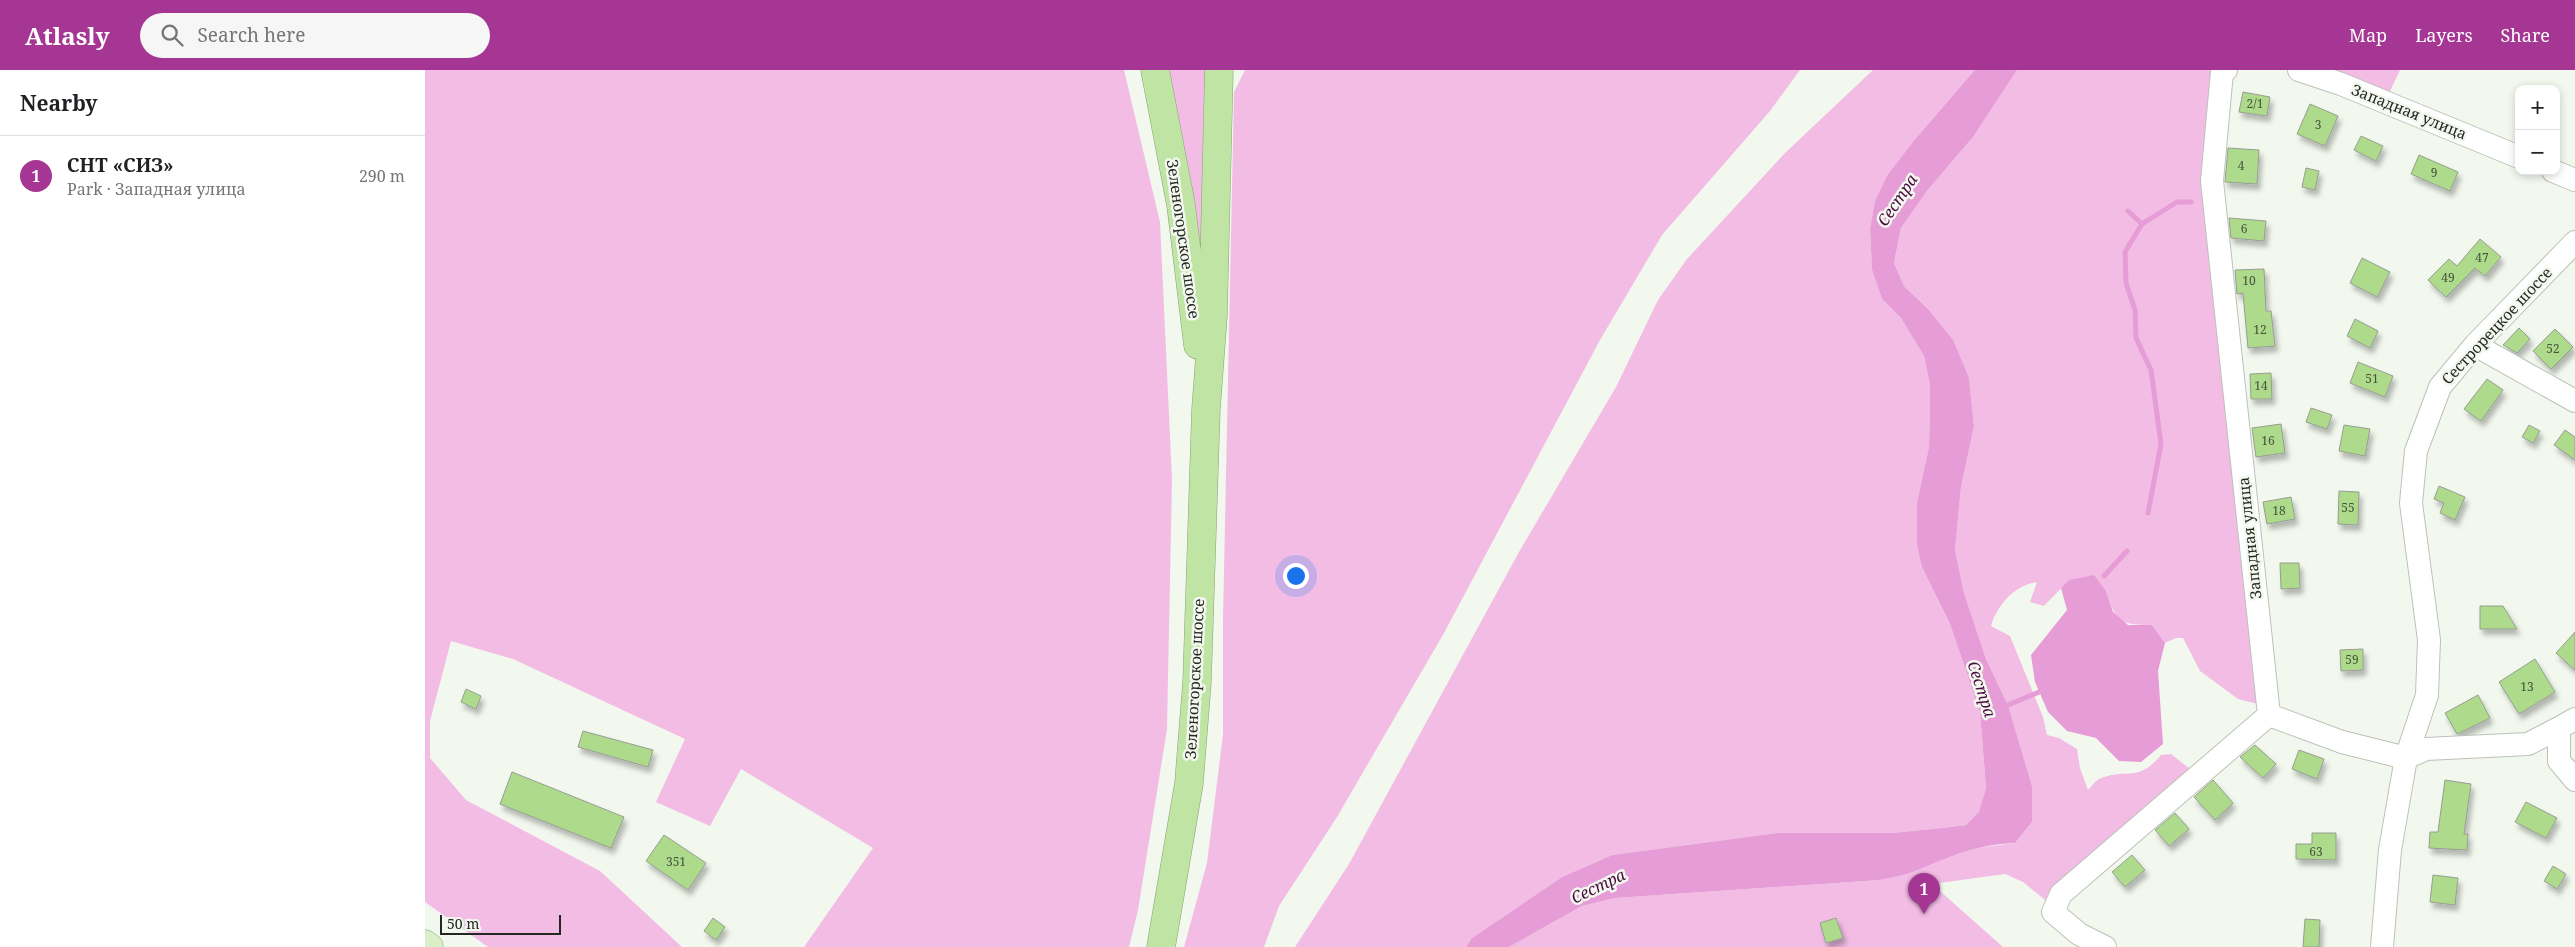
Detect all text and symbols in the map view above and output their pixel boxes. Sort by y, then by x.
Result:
search box [140,13,490,58]
text: Atlasly [25,19,110,52]
icon: search [158,21,186,49]
text: Search here [198,22,305,48]
text: Map [2349,23,2387,47]
text: Layers [2415,23,2473,47]
text: Share [2501,23,2550,47]
street label: Западная улица [2349,79,2470,143]
map controls [2515,85,2560,175]
button: + [2515,85,2560,130]
text: Nearby [20,89,98,117]
house number: 2/1 [2247,95,2263,112]
house number: 3 [2315,116,2322,133]
button: − [2515,130,2560,175]
text: СНТ «СИЗ» [67,152,174,178]
house number: 4 [2238,157,2245,174]
street label: Зеленогорское шоссе [1163,158,1205,320]
house number: 9 [2431,164,2437,181]
text: 1 [31,165,41,187]
text: 290 m [359,165,405,187]
water label: Сестра [1872,170,1922,230]
text: Park · Западная улица [67,178,246,200]
house number: 6 [2241,220,2248,237]
house number: 47 [2475,249,2489,266]
street label: Сестрорецкое шоссе [2437,262,2556,388]
house number: 49 [2441,269,2455,286]
house number: 10 [2242,272,2256,289]
house number: 12 [2253,321,2267,338]
house number: 52 [2546,340,2560,357]
house number: 51 [2365,370,2379,387]
house number: 14 [2254,377,2268,394]
house number: 16 [2261,432,2275,449]
street label: Западная улица [2233,476,2265,600]
house number: 55 [2341,499,2355,516]
house number: 18 [2272,502,2286,519]
your location [1283,563,1309,589]
street label: Зеленогорское шоссе [1180,598,1208,760]
house number: 59 [2345,651,2359,668]
water label: Сестра [1963,658,2001,720]
house number: 13 [2520,678,2534,695]
house number: 63 [2309,843,2323,860]
house number: 351 [666,853,686,870]
water label: Сестра [1567,863,1629,909]
pin: 1 [1908,873,1940,914]
scale bar [440,912,561,935]
text: 50 m [447,914,480,933]

